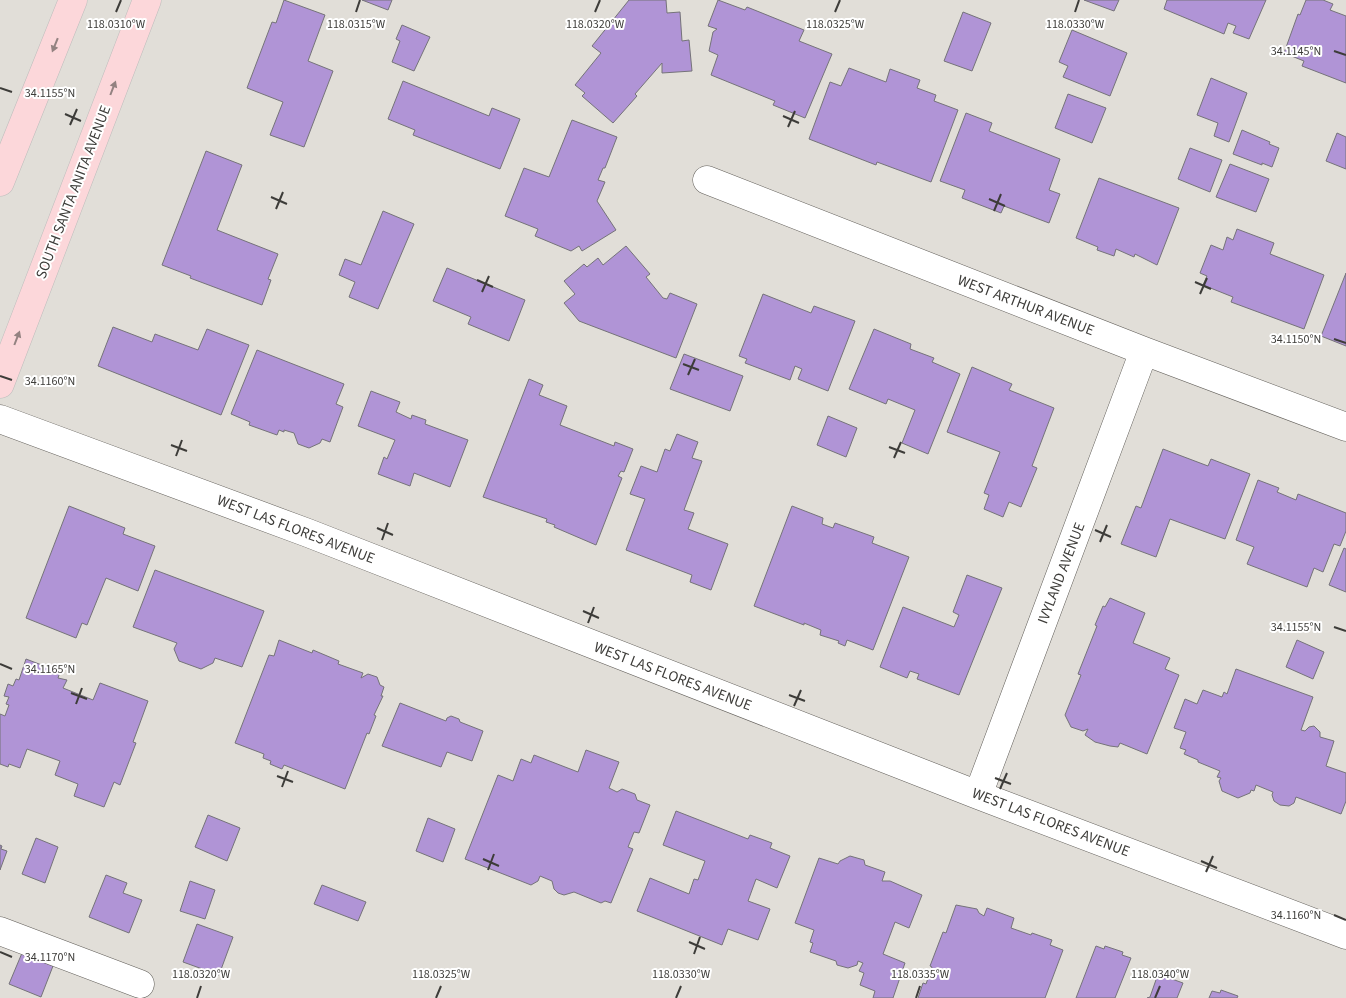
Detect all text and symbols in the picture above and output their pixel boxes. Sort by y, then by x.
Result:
text: 118.0310°W [87,16,146,33]
text: 118.0315°W [327,16,386,33]
text: 118.0320°W [566,16,625,33]
text: 118.0325°W [806,16,865,33]
text: 118.0330°W [1046,16,1105,33]
one-way arrow [50,38,58,52]
text: 34.1145°N [1271,43,1321,60]
one-way arrow [109,80,117,95]
text: 34.1155°N [25,85,75,102]
street label: SOUTH SANTA ANITA AVENUE [31,102,116,282]
street label: WEST ARTHUR AVENUE [954,270,1097,341]
one-way arrow [14,331,22,345]
text: 34.1150°N [1271,331,1321,348]
text: 34.1160°N [25,373,75,390]
street label: WEST LAS FLORES AVENUE [214,490,378,569]
street label: IVYLAND AVENUE [1032,519,1090,627]
text: 34.1155°N [1271,619,1321,636]
street label: WEST LAS FLORES AVENUE [591,637,755,716]
text: 34.1165°N [25,661,75,678]
street label: WEST LAS FLORES AVENUE [969,783,1133,862]
text: 34.1160°N [1271,907,1321,924]
text: 34.1170°N [25,949,75,966]
text: 118.0320°W [172,966,231,983]
text: 118.0325°W [412,966,471,983]
text: 118.0330°W [652,966,711,983]
text: 118.0335°W [891,966,950,983]
text: 118.0340°W [1131,966,1190,983]

